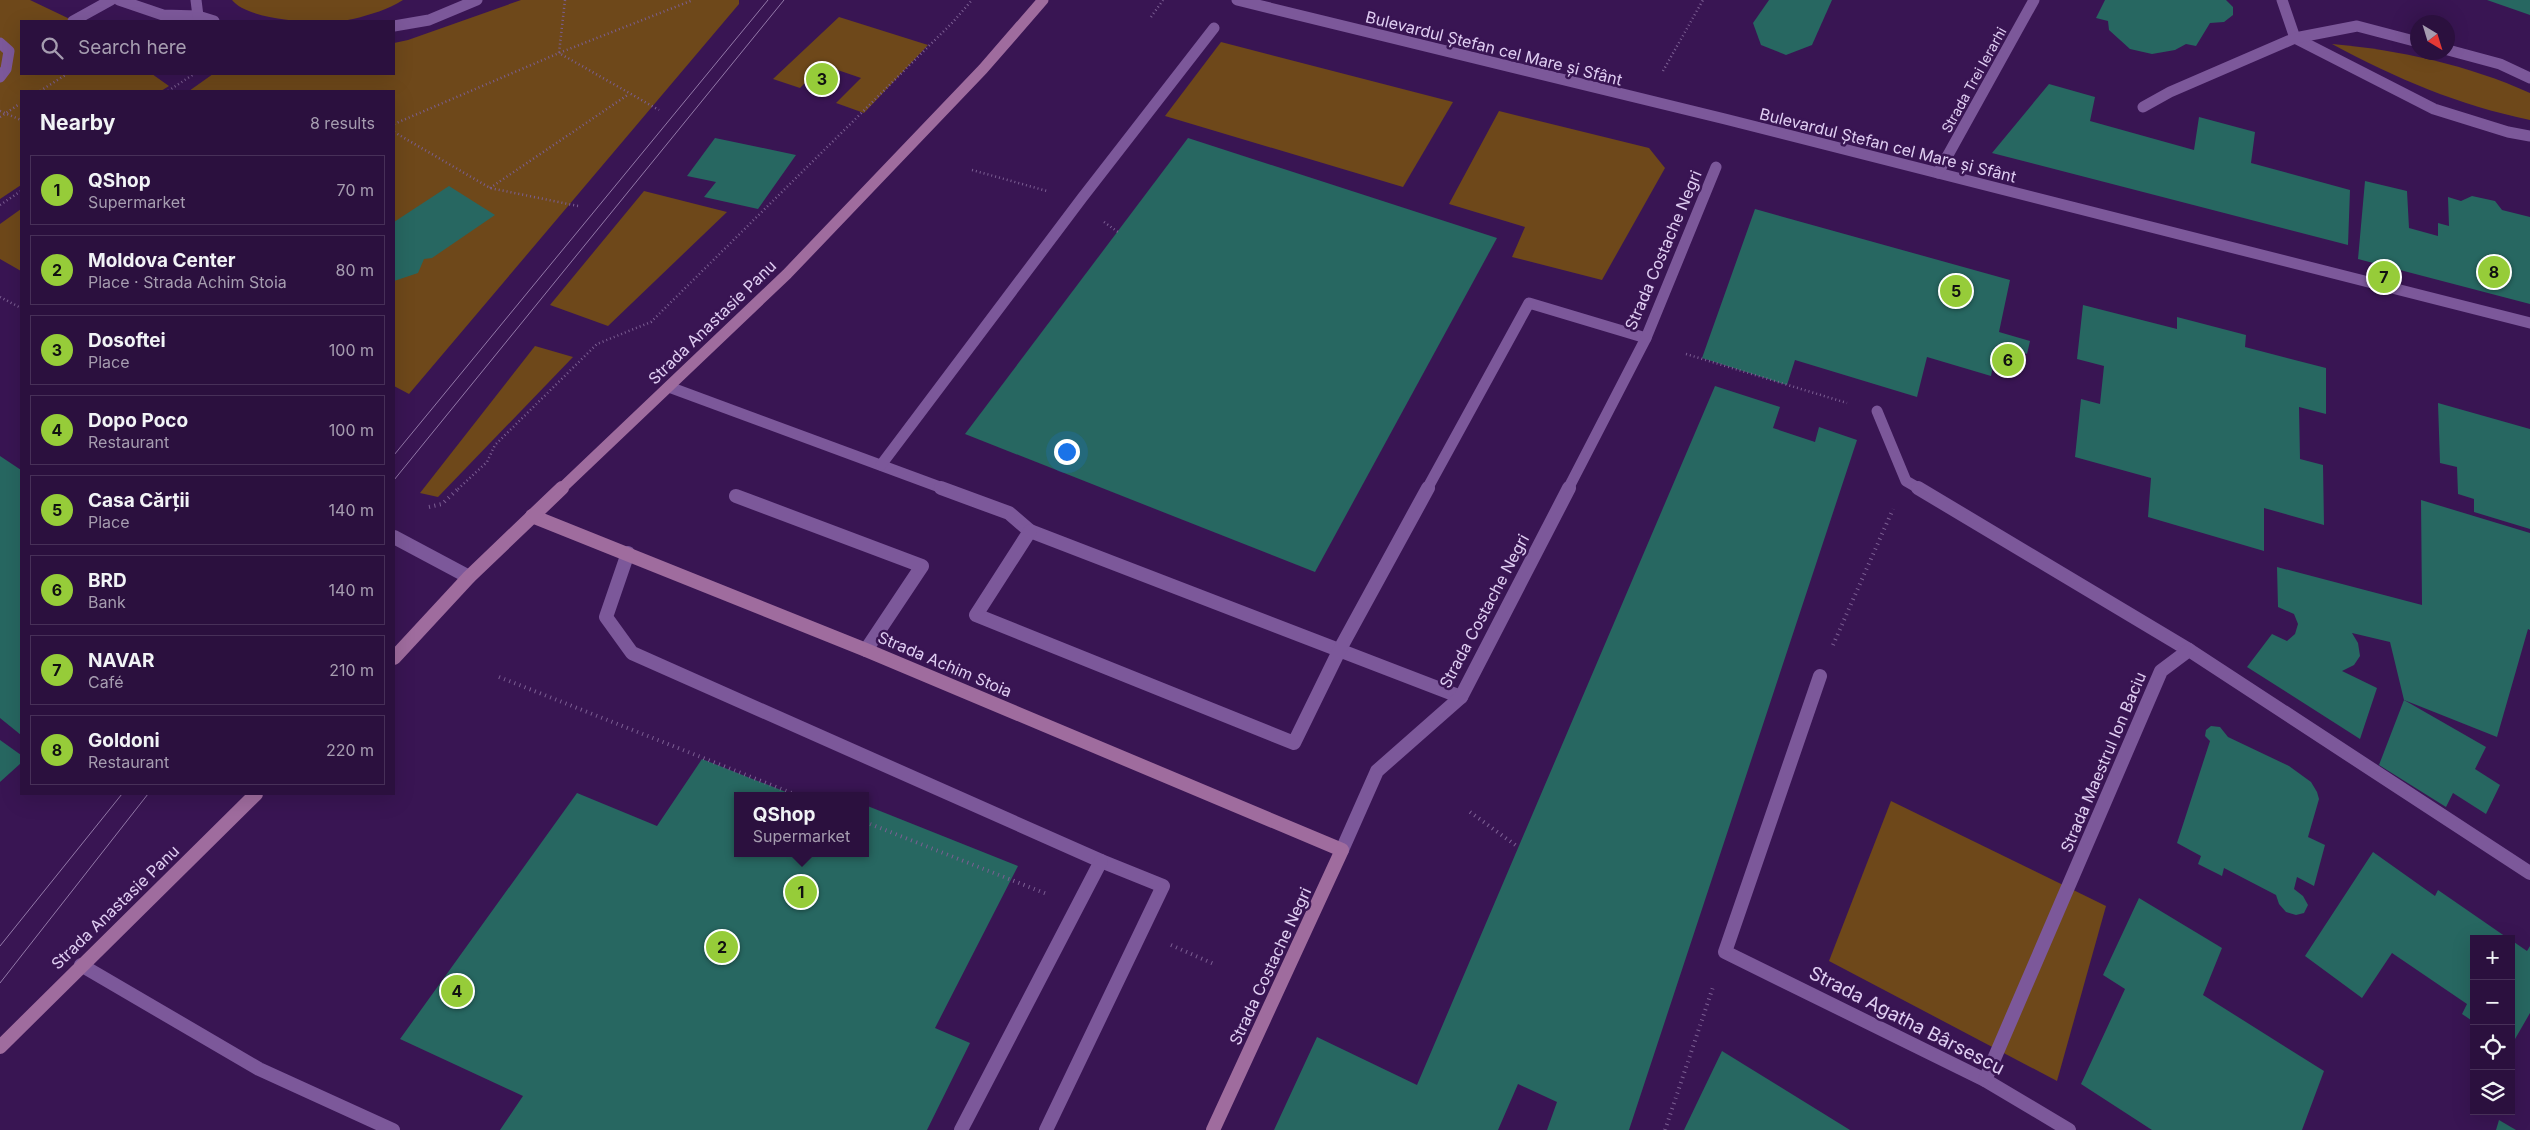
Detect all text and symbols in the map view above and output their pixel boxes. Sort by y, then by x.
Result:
street label: Bulevardul Ștefan cel Mare și Sfânt [1364,6,1624,90]
north arrow [2410,15,2455,60]
search box [20,20,395,75]
street label: Strada Trei Ierarhi [1938,24,2010,136]
icon: search [38,34,66,62]
text: Search here [78,36,187,59]
pin: 3 [806,60,838,98]
street label: Bulevardul Ștefan cel Mare și Sfânt [1758,103,2018,187]
text: Nearby [40,110,115,135]
text: 8 results [310,113,375,133]
street label: Strada Costache Negri [1620,167,1706,333]
text: QShop [88,169,151,192]
text: 1 [54,180,60,200]
text: 70 m [337,180,374,200]
text: Supermarket [88,192,185,212]
text: Moldova Center [88,249,236,272]
pin: 8 [2478,253,2510,291]
street label: Strada Anastasie Panu [644,256,780,388]
pin: 7 [2368,258,2400,296]
text: 2 [52,260,62,280]
text: 80 m [335,260,374,280]
text: Place · Strada Achim Stoia [88,272,287,292]
pin: 5 [1940,272,1972,310]
text: Dosoftei [88,329,166,352]
text: 3 [52,340,62,360]
text: 100 m [329,340,374,360]
pin: 6 [1992,341,2024,379]
text: Place [88,352,130,372]
text: Dopo Poco [88,409,188,432]
text: 4 [52,420,62,440]
text: 100 m [329,420,374,440]
text: Restaurant [88,432,169,452]
your location [1054,439,1080,465]
text: Casa Cărții [88,489,190,512]
text: 5 [52,500,62,520]
text: 140 m [329,500,374,520]
text: Place [88,512,130,532]
street label: Strada Costache Negri [1435,531,1533,691]
text: BRD [88,569,127,592]
text: 6 [52,580,62,600]
text: 140 m [329,580,374,600]
text: Bank [88,592,126,612]
street label: Strada Achim Stoia [875,627,1015,701]
text: NAVAR [88,649,155,672]
text: 7 [52,660,62,680]
text: 210 m [329,660,374,680]
street label: Strada Maestrul Ion Baciu [2056,669,2150,855]
text: Café [88,672,123,692]
text: Goldoni [88,729,160,752]
text: 8 [52,740,62,760]
text: 220 m [326,740,374,760]
text: Restaurant [88,752,169,772]
popup [734,792,869,857]
text: QShop [753,803,815,826]
text: Supermarket [753,826,850,846]
street label: Strada Anastasie Panu [47,841,183,973]
pin: 1 [785,873,817,911]
street label: Strada Costache Negri [1225,884,1315,1048]
pin: 2 [706,928,738,966]
map controls [2470,935,2515,1115]
button: + [2470,935,2515,980]
street label: Strada Agatha Bârsescu [1805,961,2008,1080]
pin: 4 [441,972,473,1010]
button: − [2470,980,2515,1025]
button: locate [2470,1025,2515,1070]
button: layers [2470,1070,2515,1115]

